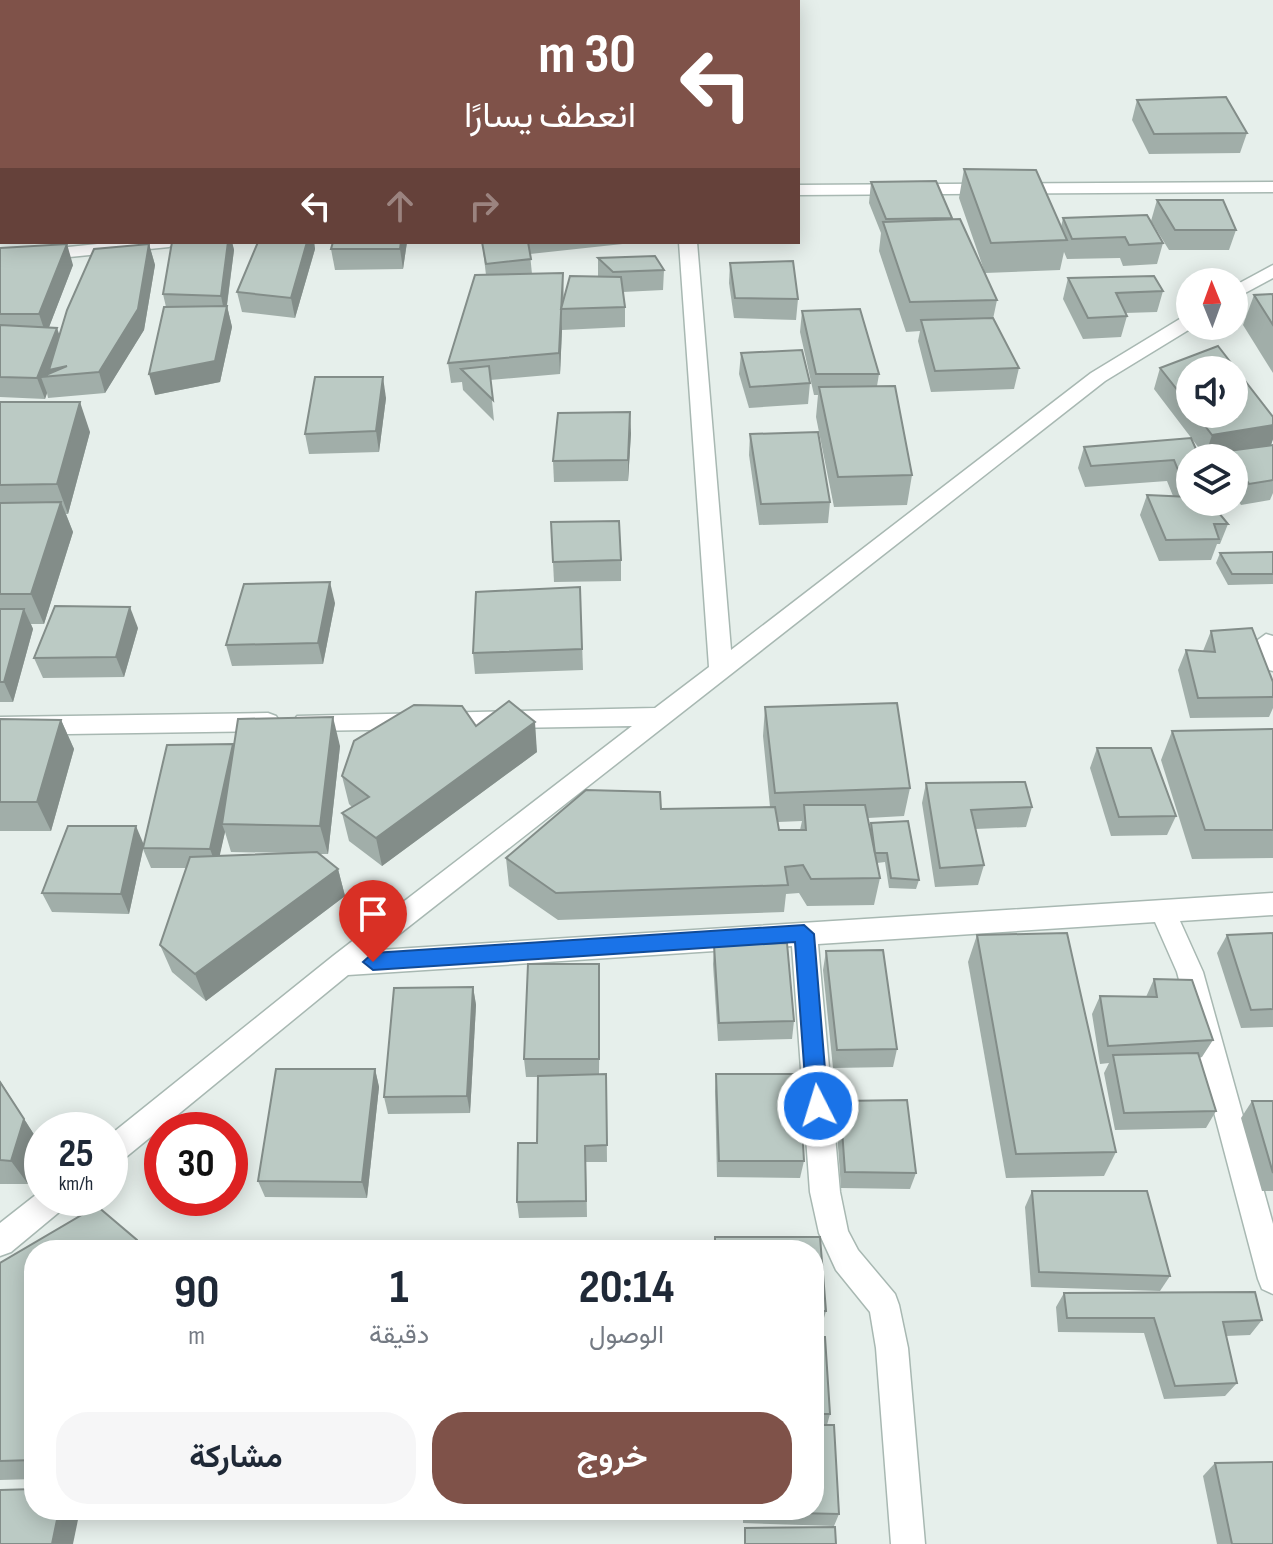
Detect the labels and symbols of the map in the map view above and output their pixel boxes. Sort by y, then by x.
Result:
north arrow [1176,268,1248,340]
pin [339,880,407,962]
position arrow [776,1064,860,1148]
speed limit sign: 30 [144,1112,248,1216]

